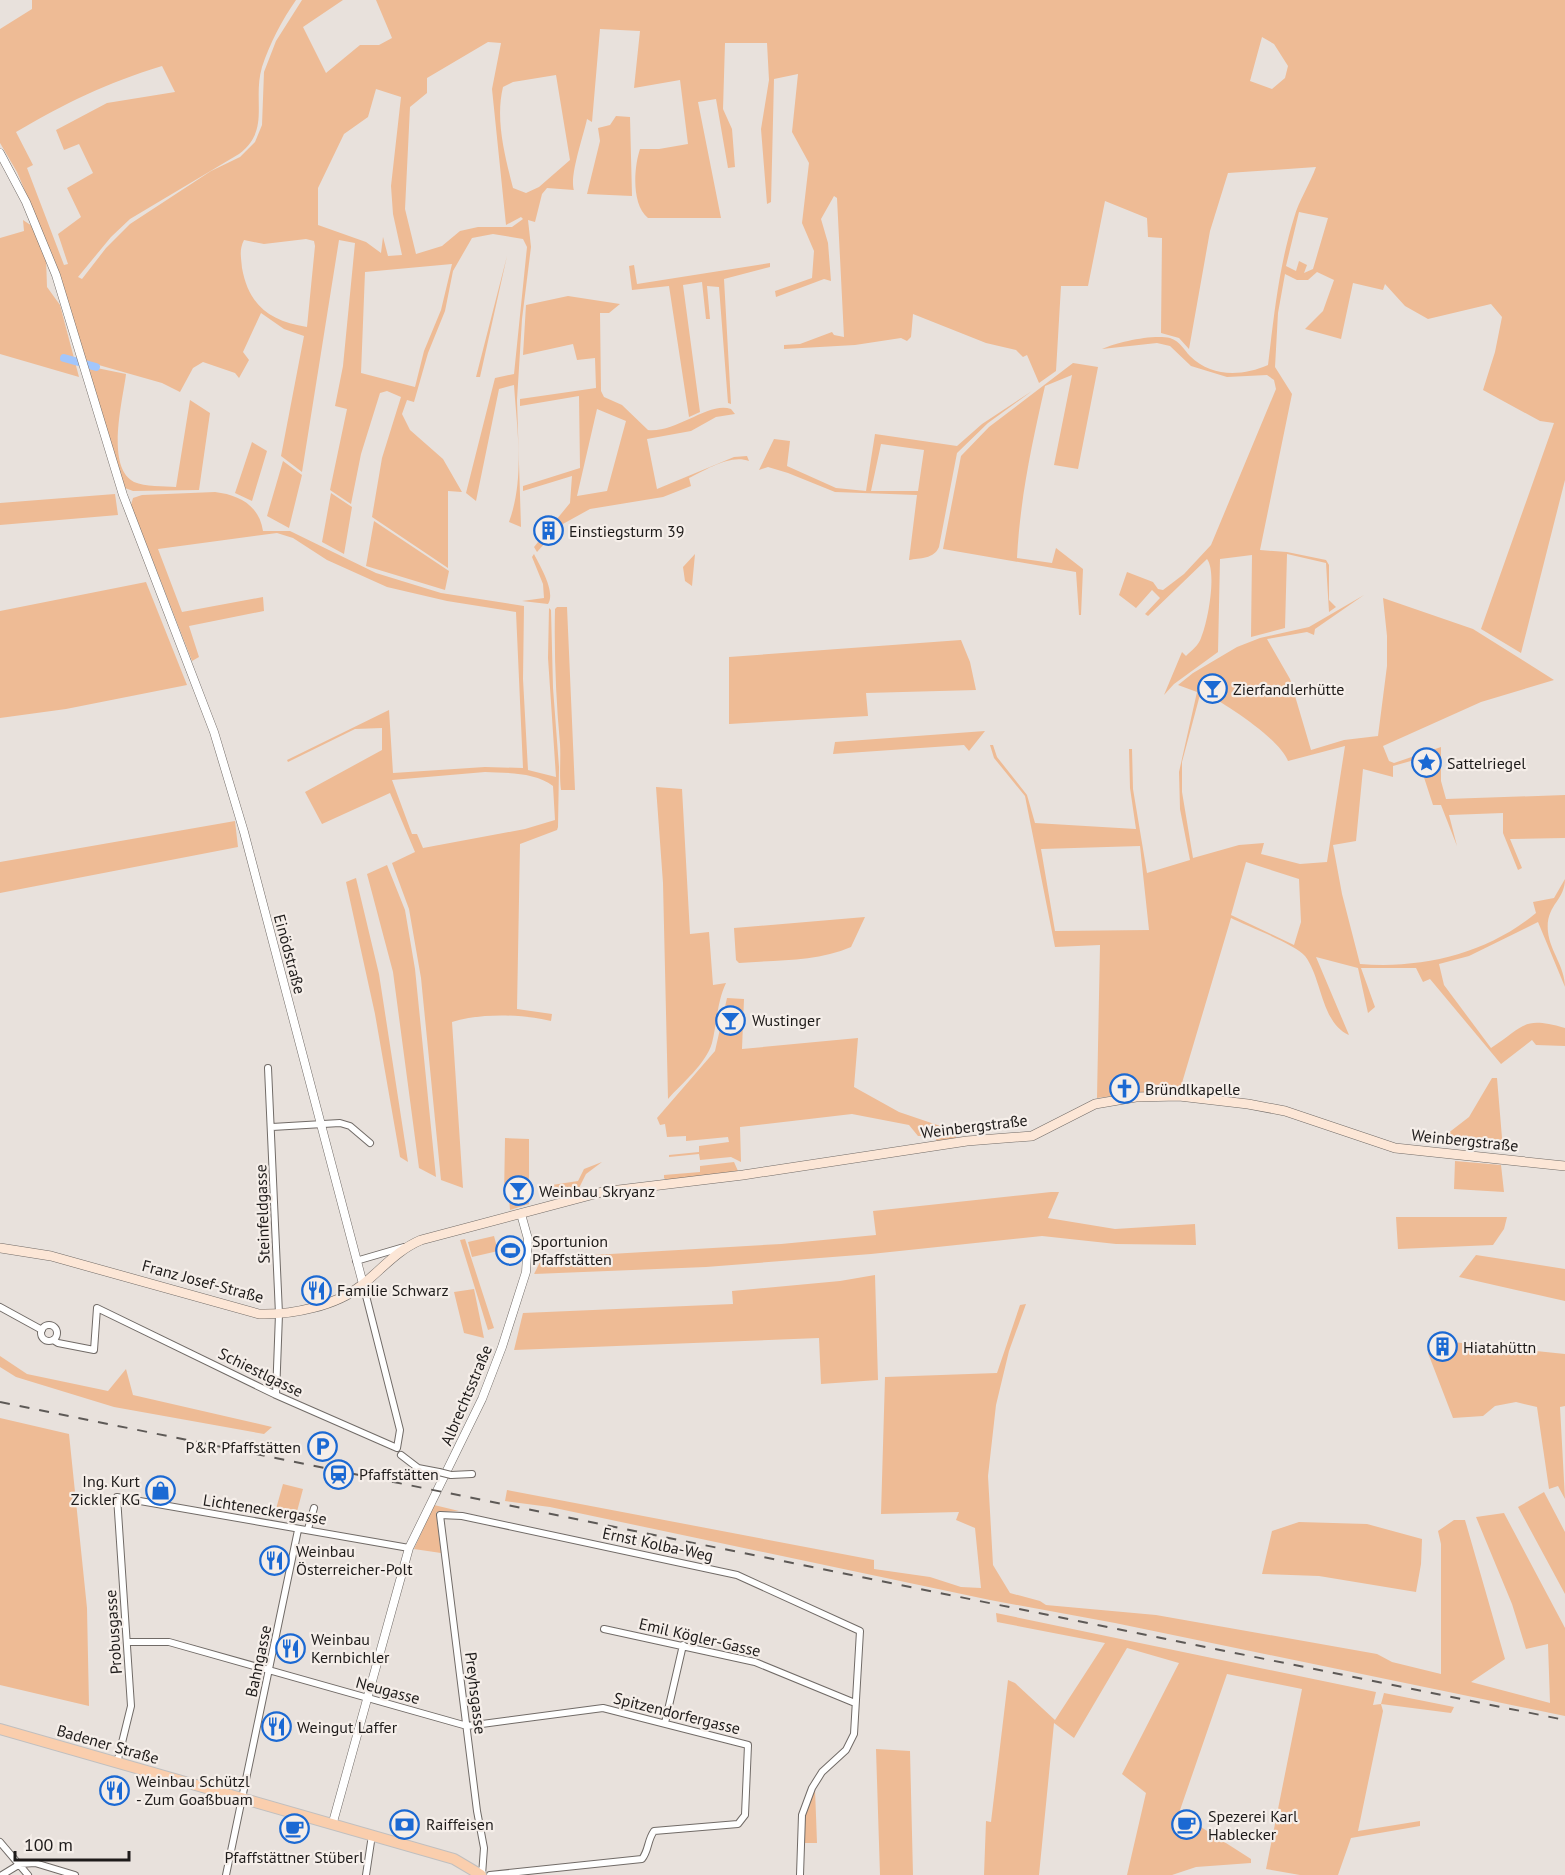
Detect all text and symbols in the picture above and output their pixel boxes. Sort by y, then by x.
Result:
building icon: Einstiegsturm 39 [532,515,564,547]
place label: Einstiegsturm 39 [569,521,685,541]
bar icon: Zierfandlerhütte [1196,673,1228,705]
place label: Zierfandlerhütte [1233,679,1344,699]
place icon: Sattelriegel [1410,747,1442,779]
place label: Sattelriegel [1447,753,1526,773]
street label: Einödstraße [270,912,310,996]
bar icon: Wustinger [715,1004,747,1036]
place label: Wustinger [752,1010,821,1030]
church icon: Bründlkapelle [1108,1073,1140,1105]
place label: Bründlkapelle [1145,1079,1240,1099]
street label: Weinbergstraße [919,1110,1029,1142]
street label: Weinbergstraße [1410,1124,1520,1156]
street label: Steinfeldgasse [250,1164,274,1264]
bar icon: Weinbau Skryanz [502,1175,534,1207]
place label: Weinbau Skryanz [539,1181,655,1201]
place label: Sportunion Pfaffstätten [532,1231,612,1269]
sports icon: Sportunion Pfaffstätten [495,1234,527,1266]
street label: Franz Josef-Straße [140,1255,266,1307]
restaurant icon: Familie Schwarz [300,1274,332,1306]
place label: Familie Schwarz [337,1280,449,1300]
building icon: Hiatahüttn [1426,1331,1458,1363]
place label: Hiatahüttn [1463,1337,1536,1357]
street label: Albrechtsstraße [436,1342,496,1448]
street label: Schiestlgasse [215,1343,307,1401]
parking icon: P&R Pfaffstätten [306,1431,338,1463]
place label: P&R Pfaffstätten [185,1437,301,1457]
station icon: Pfaffstätten [322,1458,354,1490]
place label: Pfaffstätten [359,1464,439,1484]
place label: Ing. Kurt Zickler KG [71,1471,141,1509]
shop icon: Ing. Kurt Zickler KG [145,1474,177,1506]
street label: Lichteneckergasse [202,1489,328,1529]
street label: Ernst Kolba-Weg [601,1522,715,1566]
place label: Weinbau Österreicher-Polt [296,1541,413,1579]
restaurant icon: Weinbau Österreicher-Polt [259,1544,291,1576]
street label: Probusgasse [100,1589,126,1675]
street label: Emil Kögler-Gasse [637,1613,763,1661]
street label: Bahngasse [241,1623,275,1699]
place label: Weinbau Kernbichler [311,1629,390,1667]
restaurant icon: Weinbau Kernbichler [274,1632,306,1664]
street label: Preyhsgasse [461,1651,491,1735]
street label: Neugasse [354,1672,422,1708]
street label: Spitzendorfergasse [612,1688,742,1738]
restaurant icon: Weingut Laffer [260,1711,292,1743]
place label: Weingut Laffer [297,1717,398,1737]
street label: Badener Straße [55,1720,161,1768]
place label: Weinbau Schützl - Zum Goaßbuam [136,1771,253,1809]
restaurant icon: Weinbau Schützl - Zum Goaßbuam [99,1774,131,1806]
place label: Spezerei Karl Hablecker [1208,1806,1298,1844]
bank icon: Raiffeisen [389,1808,421,1840]
cafe icon: Spezerei Karl Hablecker [1171,1809,1203,1841]
cafe icon: Pfaffstättner Stüberl [278,1813,310,1845]
place label: Raiffeisen [426,1814,494,1834]
scale bar [15,1824,129,1862]
text: 100 m [24,1833,73,1856]
place label: Pfaffstättner Stüberl [224,1847,364,1867]

